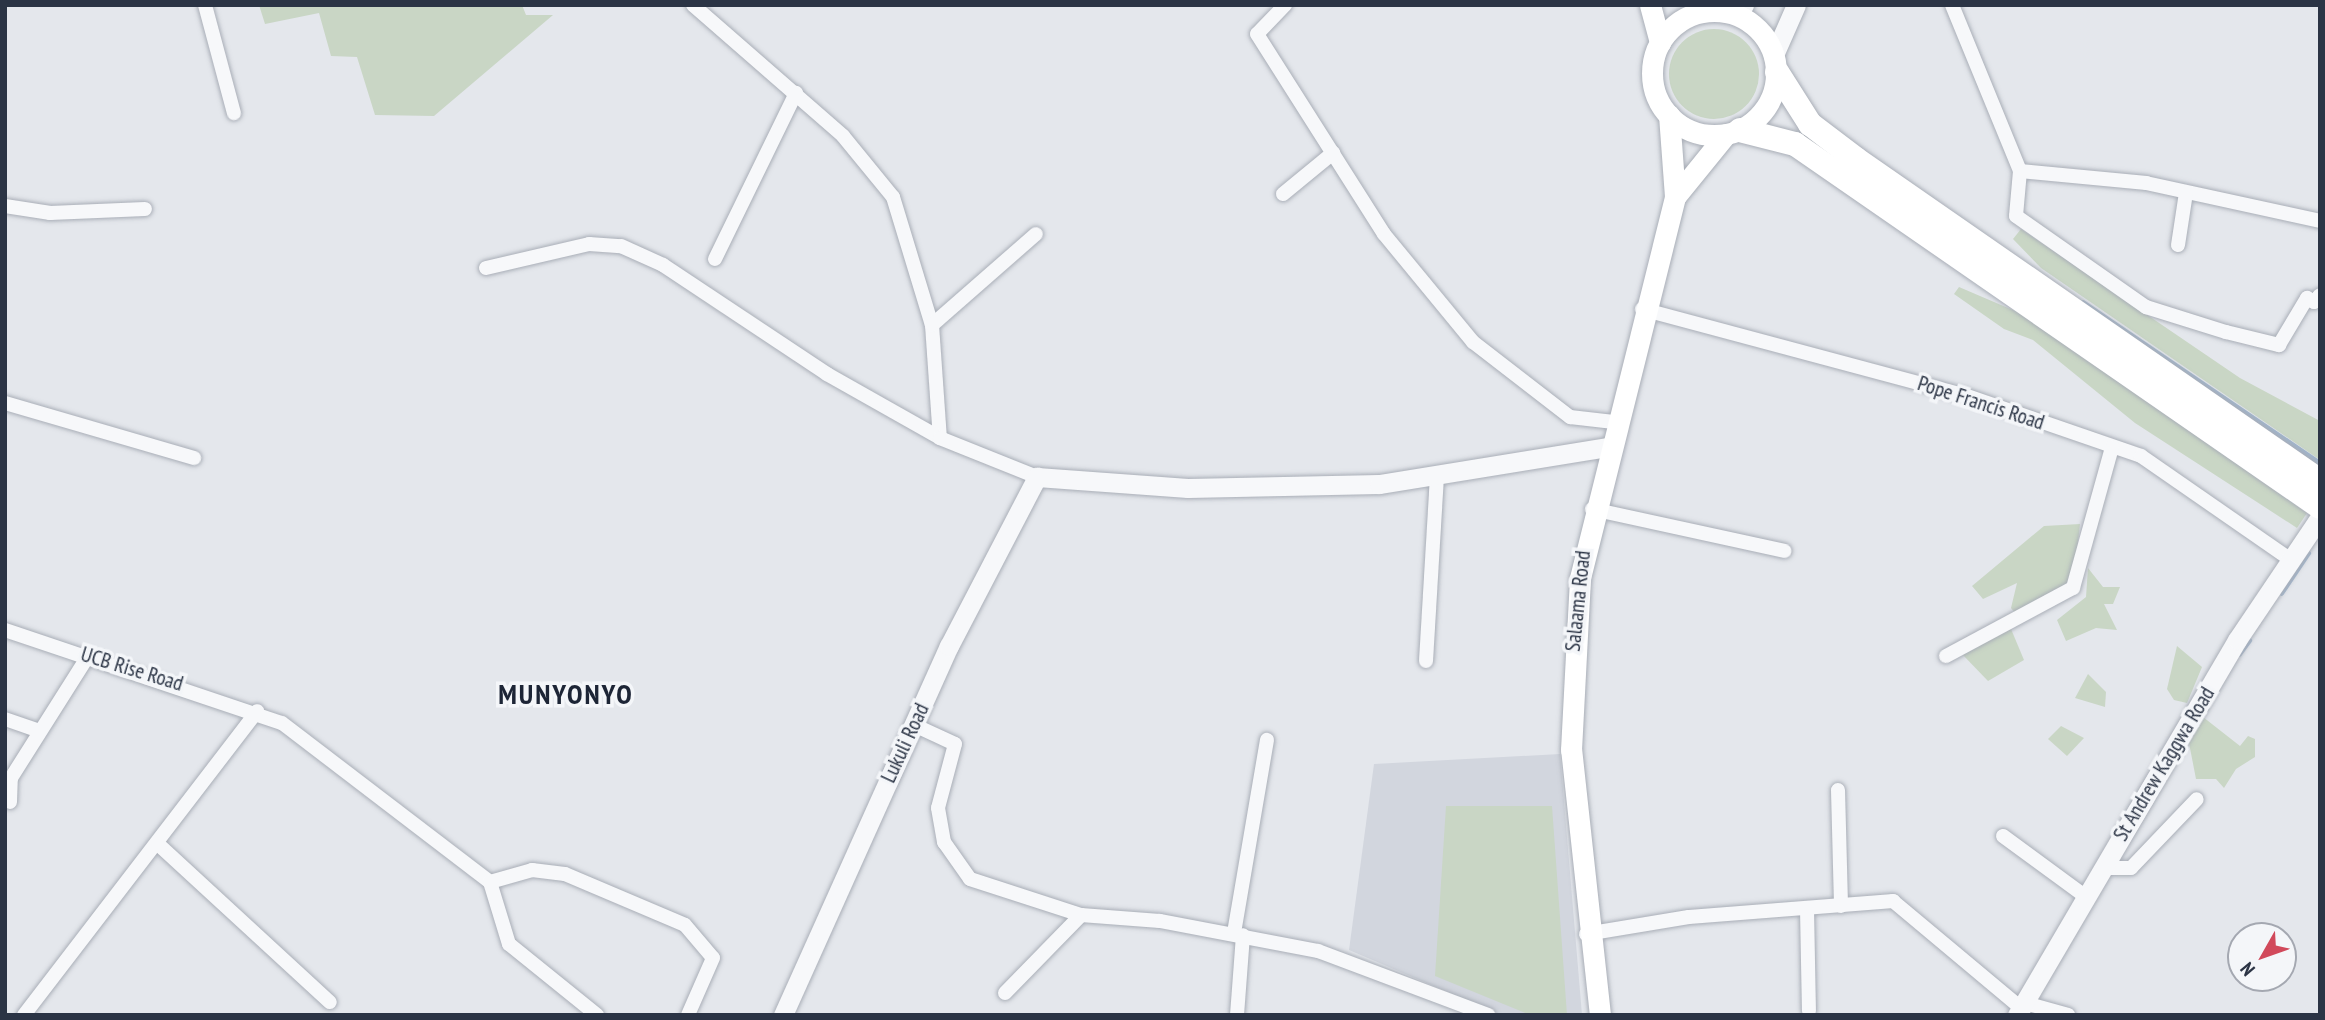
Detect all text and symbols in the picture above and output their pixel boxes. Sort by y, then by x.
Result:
street label: Pope Francis Road [1915,371,2047,435]
street label: Salaama Road [1560,549,1596,653]
street label: UCB Rise Road [78,642,186,696]
district label: MUNYONYO [499,677,633,711]
street label: St Andrew Kaggwa Road [2108,682,2220,846]
street label: Lukuli Road [876,699,934,787]
north arrow [2227,922,2297,992]
text: N [2235,958,2260,981]

